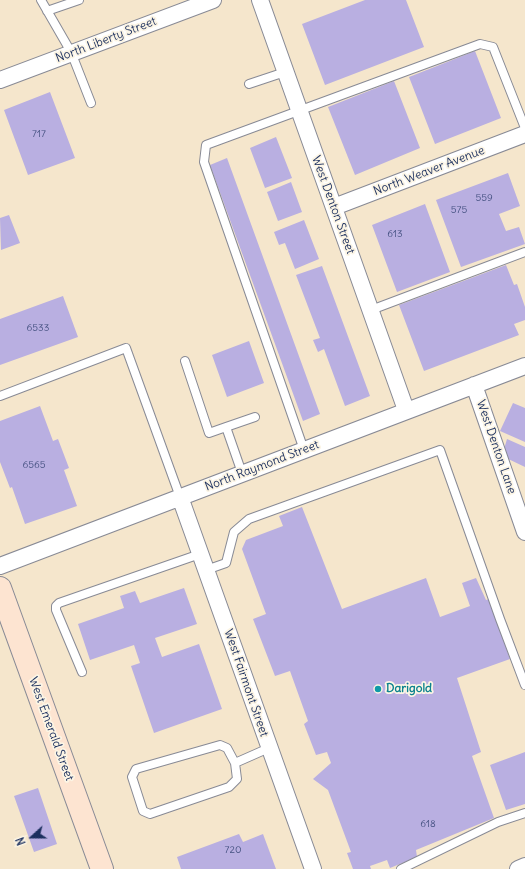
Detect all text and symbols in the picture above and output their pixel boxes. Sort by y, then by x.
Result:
street label: North Liberty Street [54,14,158,66]
house number: 717 [32,128,46,140]
street label: North Weaver Avenue [371,143,487,199]
street label: West Denton Street [308,154,358,256]
house number: 559 [475,192,493,204]
house number: 575 [451,204,467,216]
house number: 613 [387,228,403,240]
house number: 6533 [27,322,49,334]
street label: West Denton Lane [473,398,519,496]
street label: North Raymond Street [203,438,321,494]
house number: 6565 [22,459,46,471]
street label: West Fairmont Street [221,627,271,739]
street label: West Emerald Street [26,675,76,783]
place label: Darigold [386,682,432,696]
marker: Darigold [373,684,383,694]
north arrow [12,817,52,857]
house number: 618 [420,818,436,830]
text: N [13,835,29,847]
house number: 720 [225,844,241,856]

